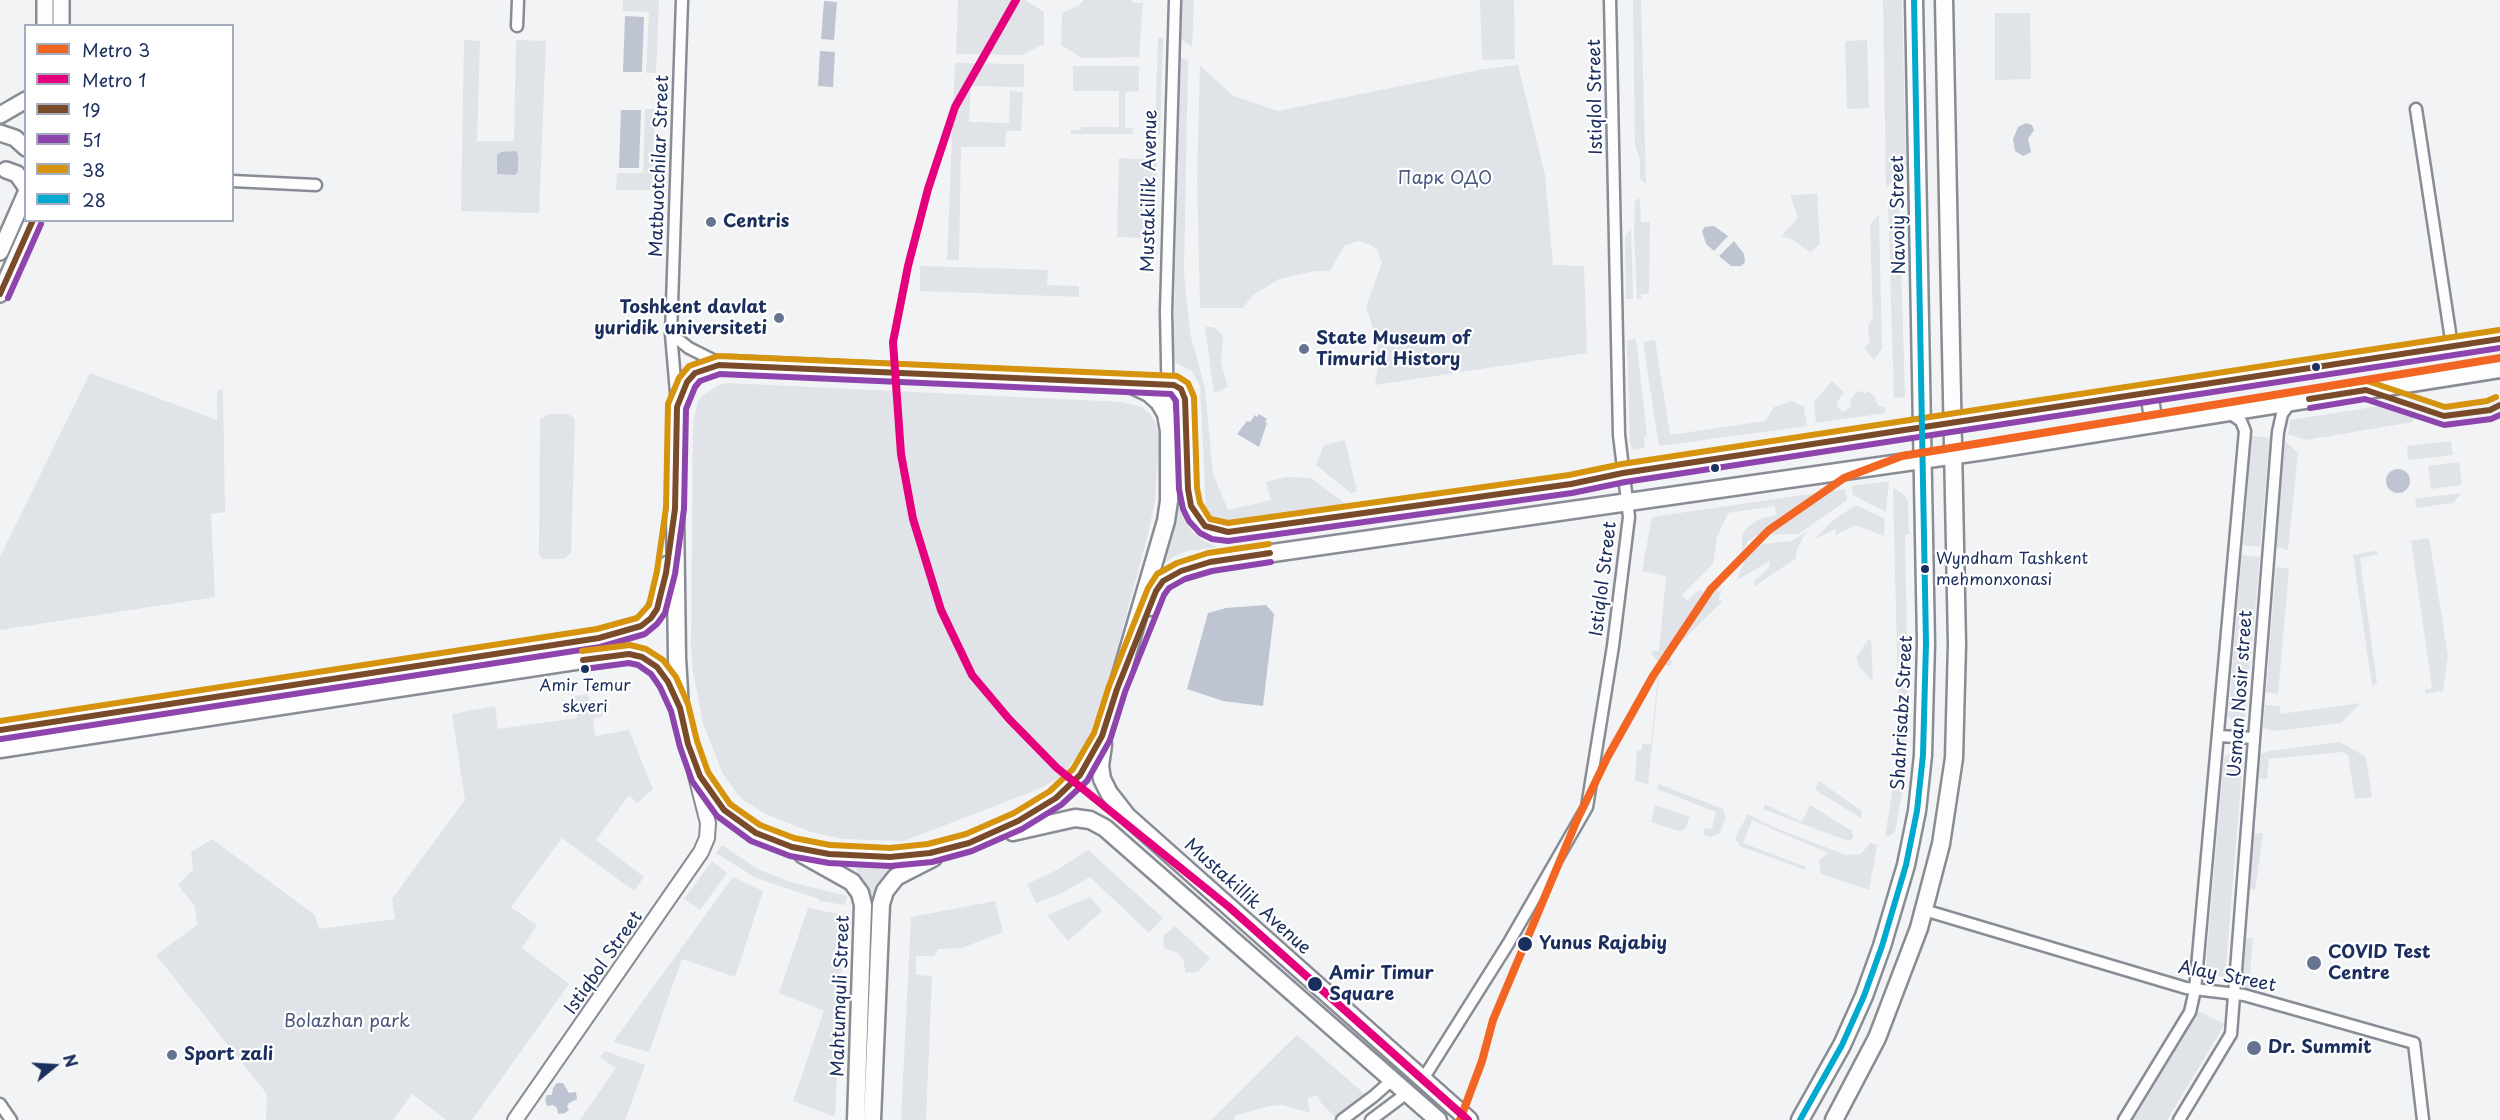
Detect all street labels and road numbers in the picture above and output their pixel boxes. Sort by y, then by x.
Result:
street label: Istiqlol Street [1584,39,1608,155]
street label: Matbuotchilar Street [646,75,674,257]
street label: Mustakillik Avenue [1138,109,1162,273]
street label: Navoiy Street [1887,155,1911,275]
street label: Istiqlol Street [1586,520,1622,638]
street label: Usman Nosir street [2224,610,2258,778]
street label: Shahrisabz Street [1888,635,1918,791]
street label: Mustakillik Avenue [1179,834,1315,960]
street label: Istiqbol Street [560,907,648,1019]
street label: Mahtumquli Street [827,915,855,1077]
street label: Alay Street [2176,957,2278,997]

